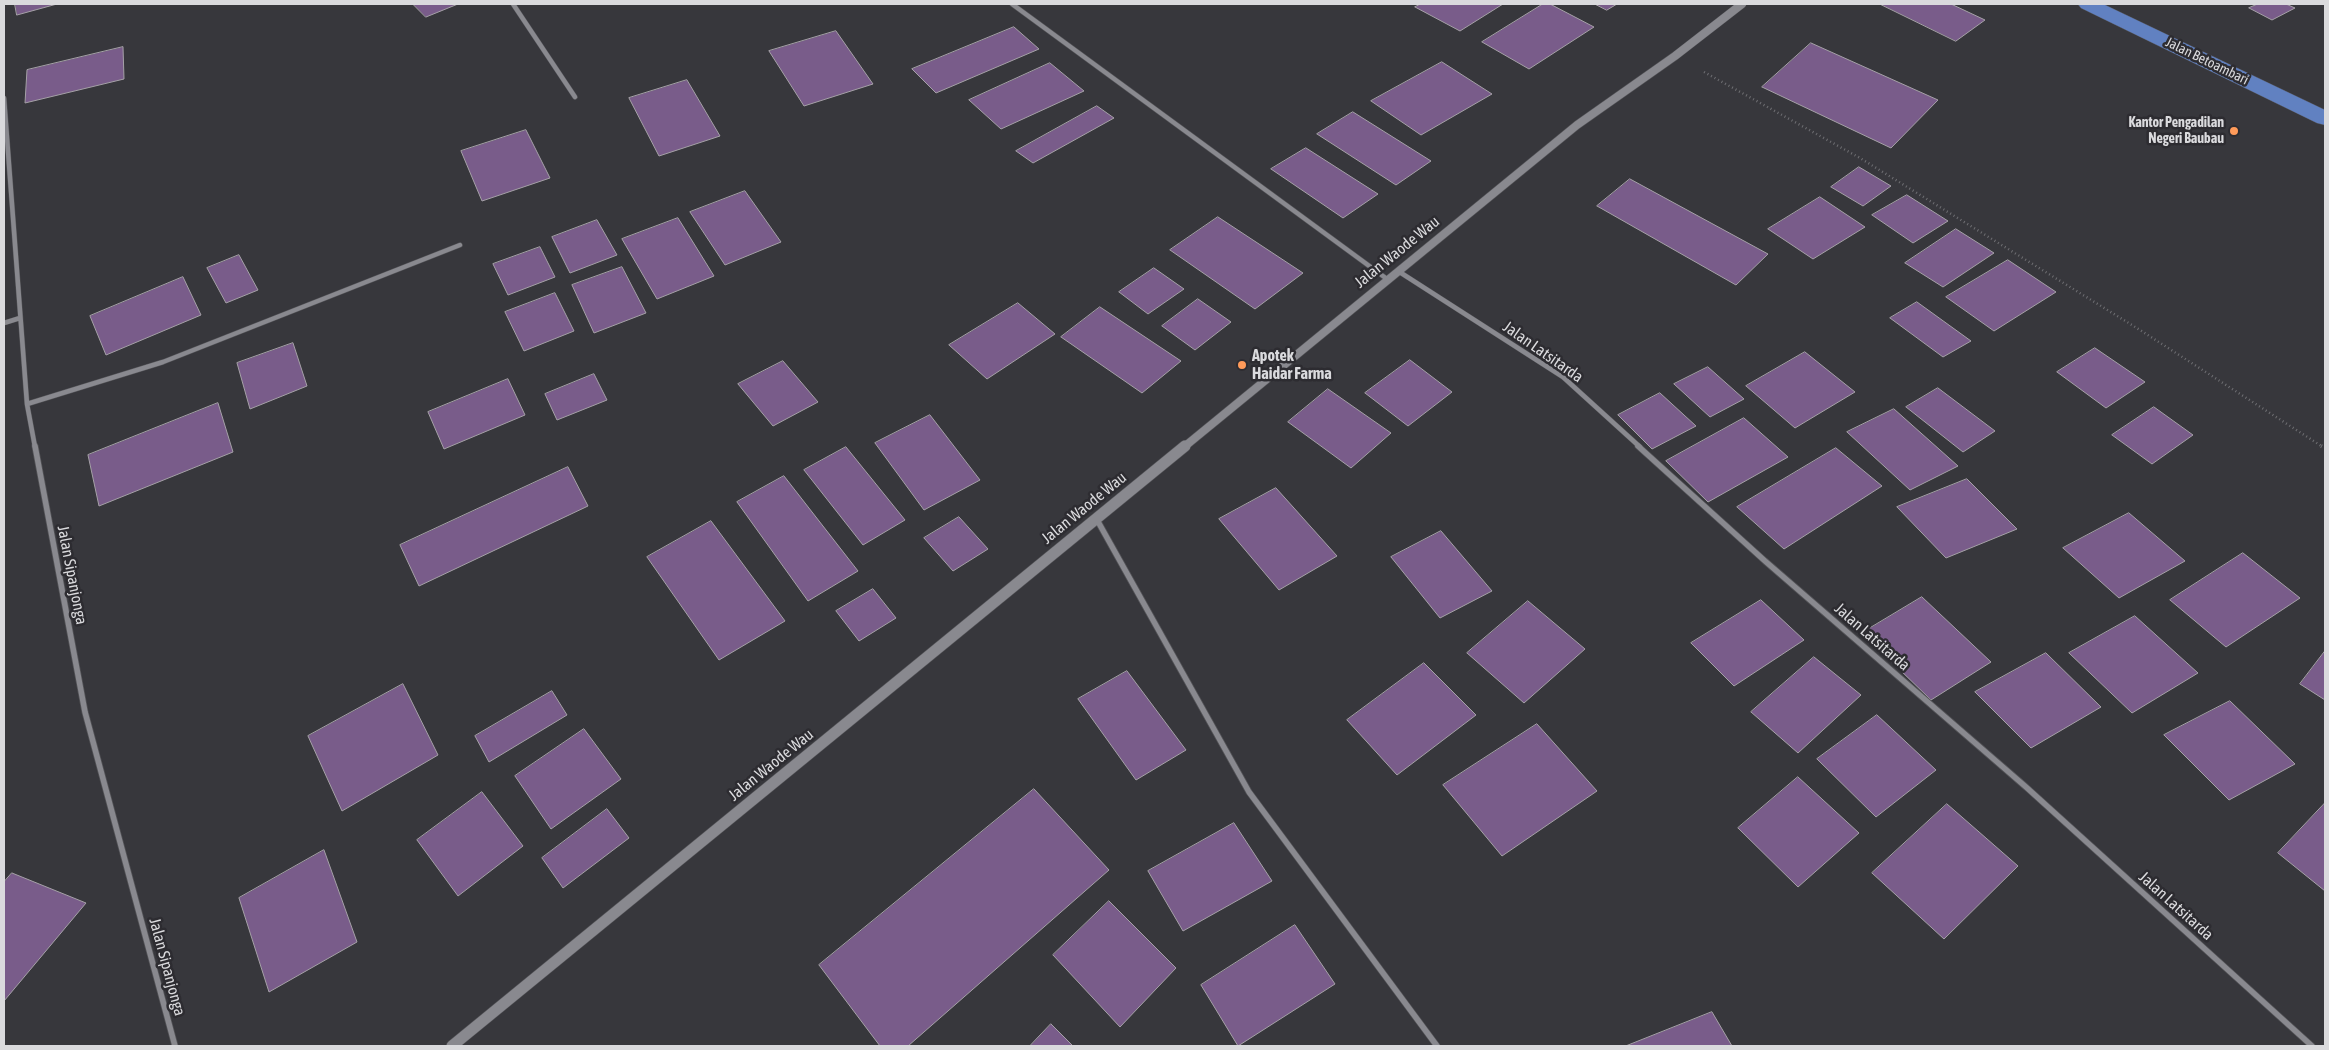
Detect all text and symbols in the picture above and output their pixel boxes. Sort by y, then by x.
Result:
street label: Jalan Betoambari [2163,34,2251,88]
place label: Kantor Pengadilan Negeri Baubau [2129,115,2224,148]
marker: Kantor Pengadilan Negeri Baubau [2228,125,2240,137]
street label: Jalan Waode Wau [1351,212,1443,292]
street label: Jalan Latsitarda [1499,317,1587,387]
place label: Apotek Haidar Farma [1252,346,1332,384]
marker: Apotek Haidar Farma [1236,359,1248,371]
street label: Jalan Waode Wau [1038,468,1130,548]
street label: Jalan Sipanjonga [53,524,91,626]
street label: Jalan Latsitarda [1830,599,1914,675]
street label: Jalan Waode Wau [725,725,817,805]
street label: Jalan Latsitarda [2135,868,2217,944]
street label: Jalan Sipanjonga [145,916,189,1018]

